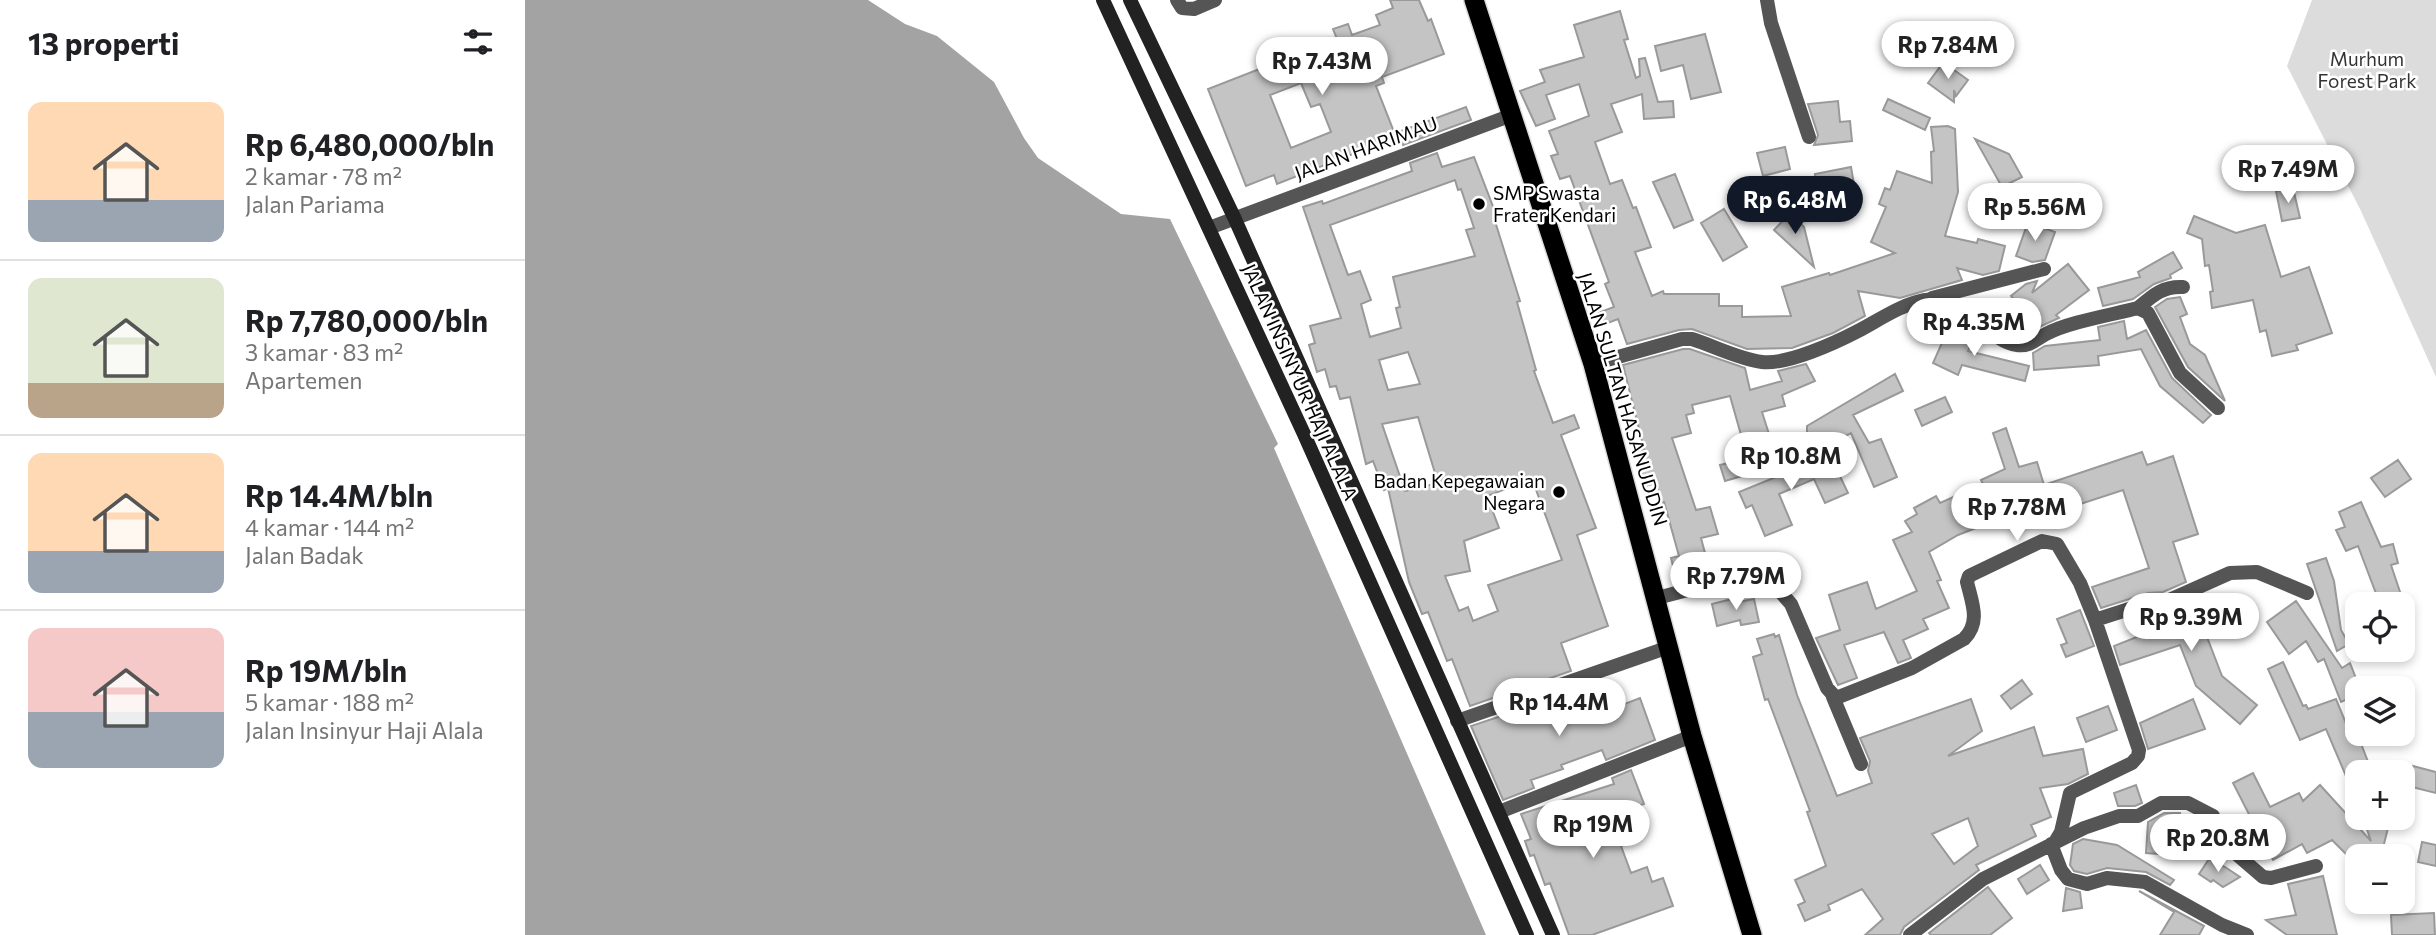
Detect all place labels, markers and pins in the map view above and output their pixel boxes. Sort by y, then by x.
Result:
pin: Rp 7.84M [1876,22,2020,81]
pin: Rp 7.43M [1250,38,1394,97]
pin: Rp 7.49M [2216,146,2360,205]
pin: Rp 6.48M [1723,176,1867,236]
place label: SMP Swasta Frater Kendari [1493,181,1616,226]
pin: Rp 5.56M [1963,184,2107,243]
marker: SMP Swasta Frater Kendari [1471,196,1487,212]
pin: Rp 4.35M [1902,298,2046,358]
pin: Rp 10.8M [1719,433,1863,492]
place label: Badan Kepegawaian Negara [1373,469,1545,514]
marker: Badan Kepegawaian Negara [1551,484,1567,500]
pin: Rp 7.78M [1945,484,2089,543]
pin: Rp 7.79M [1664,552,1808,612]
pin: Rp 9.39M [2119,594,2263,653]
pin: Rp 14.4M [1487,678,1631,738]
pin: Rp 19M [1536,800,1650,860]
pin: Rp 20.8M [2146,814,2290,874]

